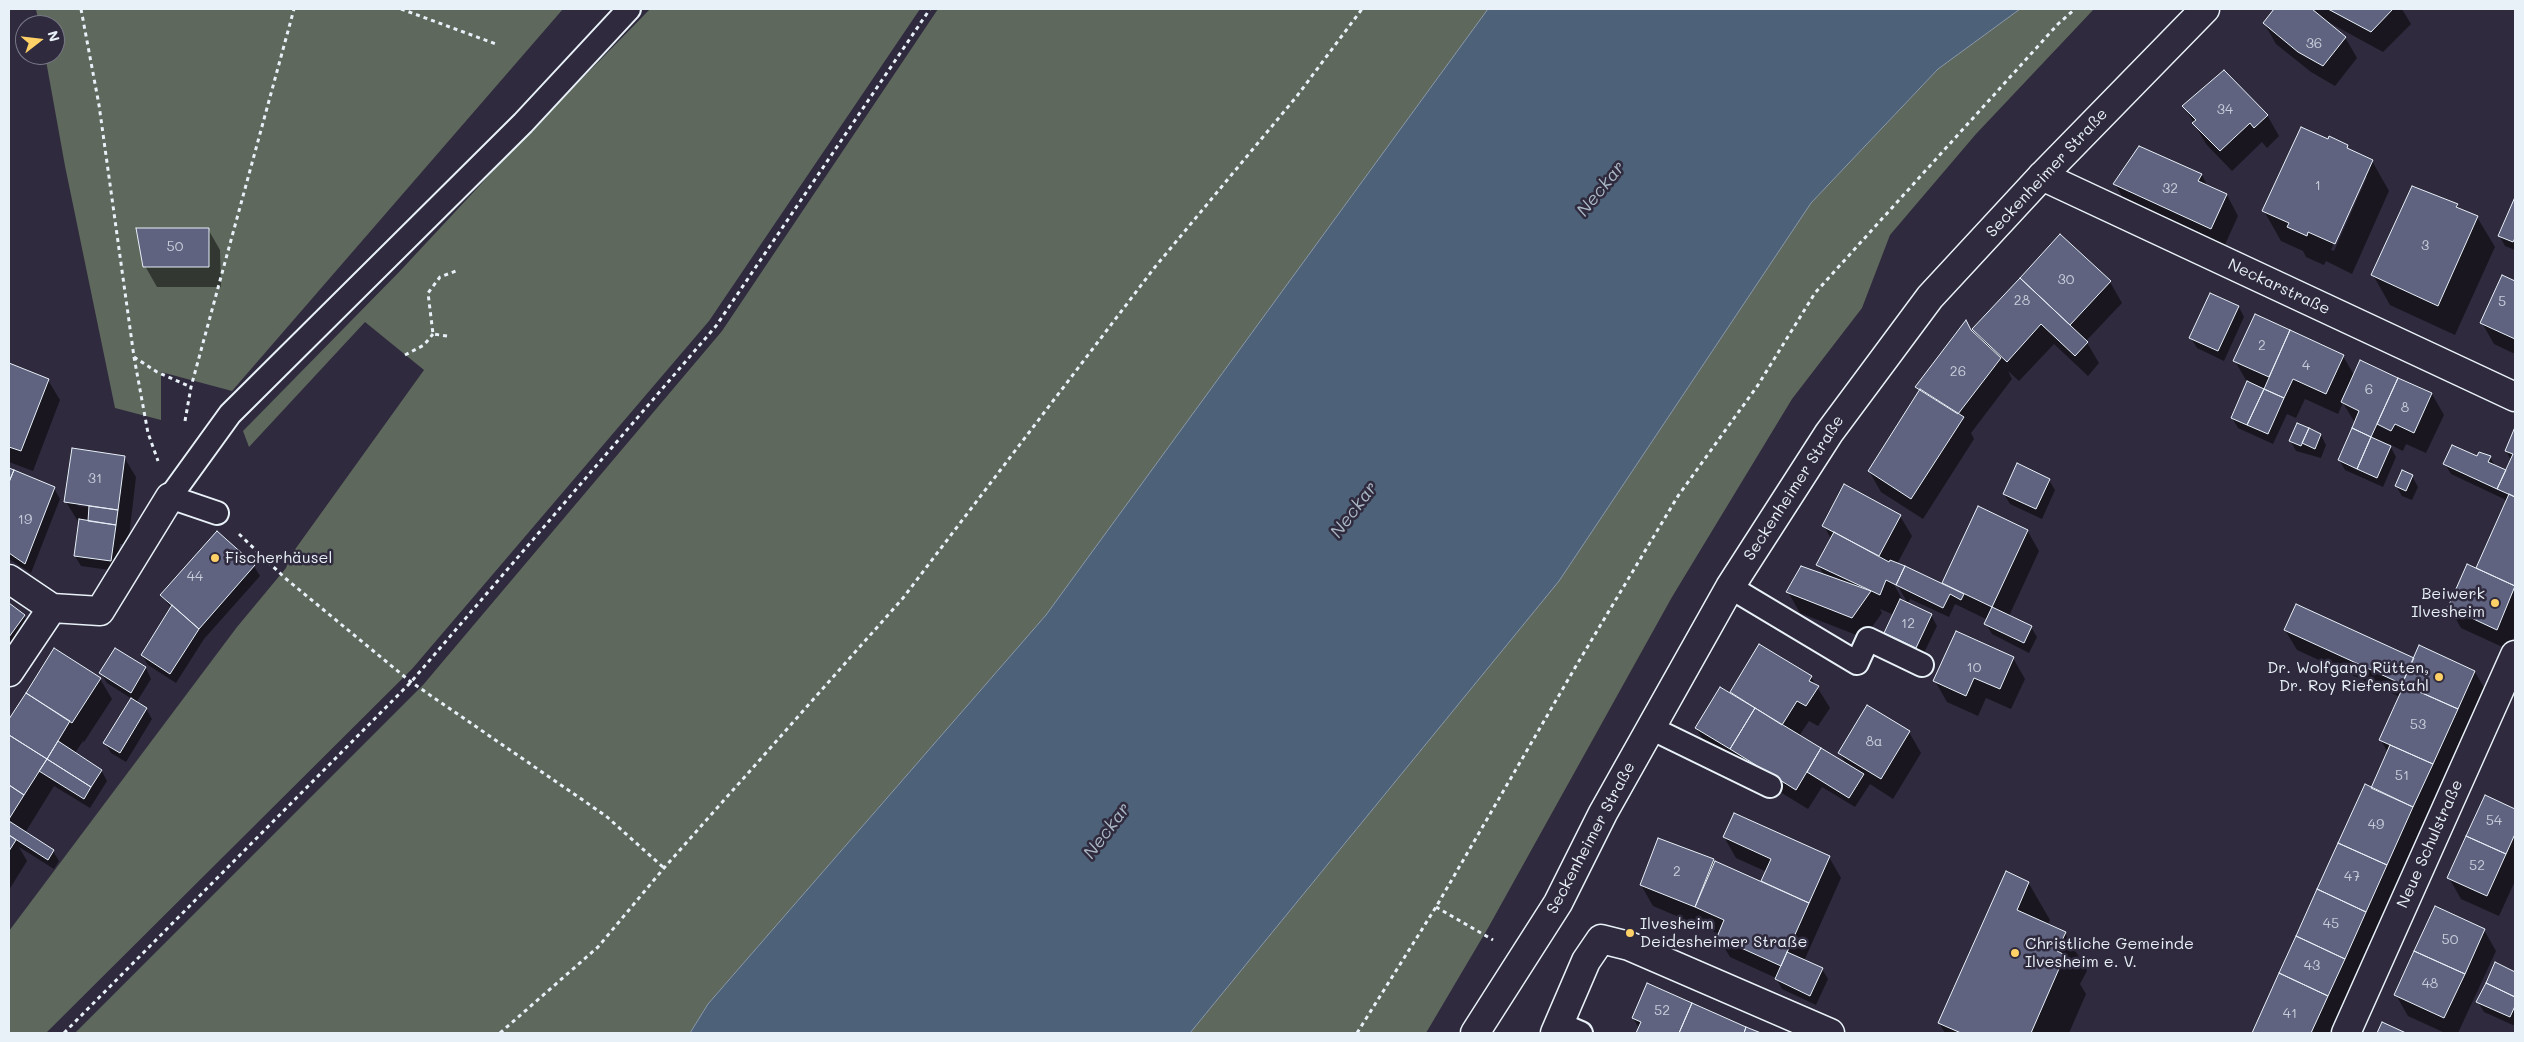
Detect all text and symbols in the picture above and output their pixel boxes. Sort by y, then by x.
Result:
north arrow [15,15,65,65]
text: N [43,28,65,44]
house number: 36 [2306,36,2322,52]
house number: 34 [2217,102,2233,118]
street label: Seckenheimer Straße [1982,105,2112,241]
water label: Neckar [1572,157,1630,221]
house number: 1 [2315,178,2321,194]
house number: 32 [2162,181,2178,197]
house number: 3 [2421,238,2429,254]
house number: 50 [167,239,183,255]
street label: Neckarstraße [2225,255,2333,319]
house number: 30 [2058,272,2074,288]
house number: 28 [2014,293,2030,309]
house number: 5 [2498,294,2506,310]
house number: 2 [2258,338,2266,354]
house number: 4 [2302,358,2310,374]
house number: 26 [1950,364,1966,380]
house number: 6 [2365,382,2373,398]
house number: 8 [2401,400,2409,416]
street label: Seckenheimer Straße [1740,412,1848,564]
house number: 31 [88,471,102,487]
water label: Neckar [1326,478,1382,542]
house number: 19 [18,512,32,528]
place label: Fischerhäusel [225,548,332,568]
marker: Fischerhäusel [209,552,221,564]
house number: 44 [187,569,203,585]
place label: Beiwerk Ilvesheim [2411,584,2485,622]
marker: Beiwerk Ilvesheim [2489,597,2501,609]
house number: 12 [1901,616,1915,632]
place label: Dr. Wolfgang Rütten, Dr. Roy Riefenstahl [2267,658,2429,696]
house number: 10 [1967,660,1981,676]
marker: Dr. Wolfgang Rütten, Dr. Roy Riefenstahl [2433,671,2445,683]
house number: 53 [2410,717,2426,733]
house number: 8a [1865,734,1883,750]
street label: Seckenheimer Straße [1543,759,1639,917]
house number: 51 [2395,768,2409,784]
street label: Neue Schulstraße [2393,777,2467,911]
water label: Neckar [1079,799,1135,863]
house number: 54 [2486,813,2502,829]
house number: 49 [2368,817,2384,833]
house number: 52 [2469,858,2485,874]
house number: 2 [1673,864,1681,880]
house number: 47 [2344,869,2360,885]
place label: Ilvesheim Deidesheimer Straße [1640,914,1807,952]
house number: 45 [2323,916,2339,932]
marker: Ilvesheim Deidesheimer Straße [1624,927,1636,939]
house number: 50 [2442,932,2458,948]
place label: Christliche Gemeinde Ilvesheim e. V. [2025,934,2194,972]
marker: Christliche Gemeinde Ilvesheim e. V. [2009,947,2021,959]
house number: 43 [2304,958,2320,974]
house number: 48 [2422,976,2438,992]
house number: 52 [1654,1003,1670,1019]
house number: 41 [2283,1006,2297,1022]

